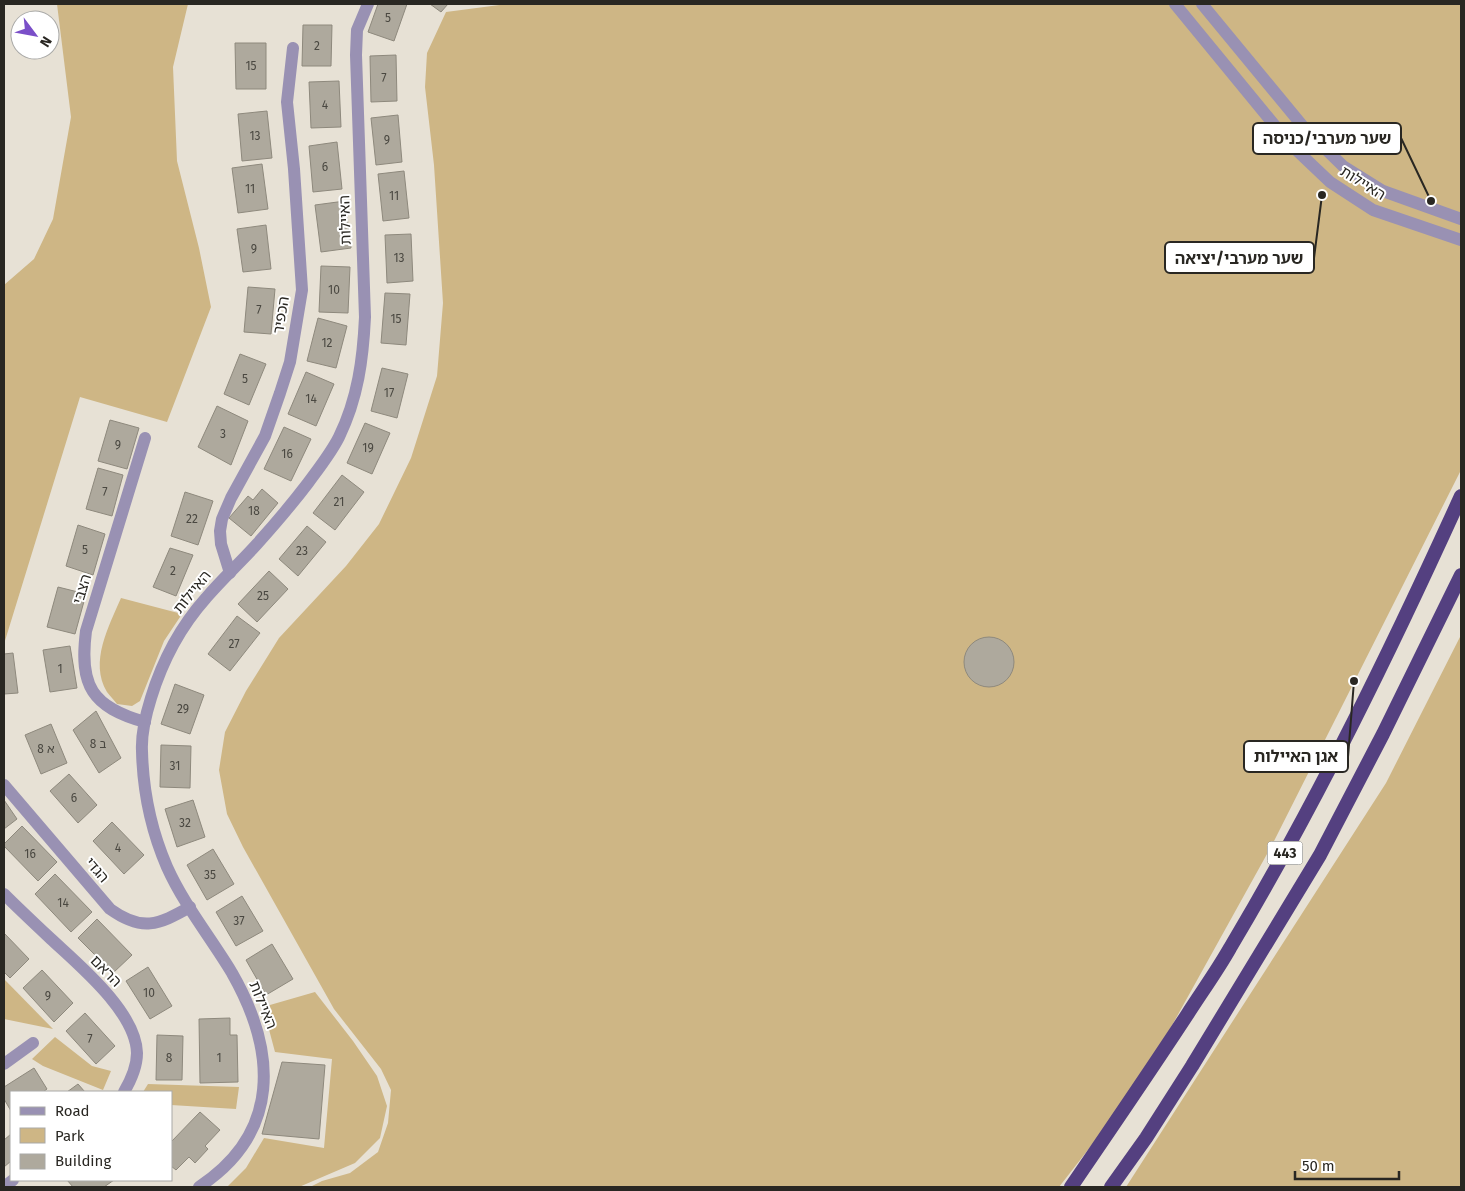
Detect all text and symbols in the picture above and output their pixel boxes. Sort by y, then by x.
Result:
north arrow [10,10,60,60]
house number: 5 [385,11,391,25]
text: N [36,33,55,50]
house number: 2 [314,39,320,53]
house number: 15 [245,59,257,73]
house number: 7 [381,71,387,85]
house number: 4 [322,98,329,112]
callout: שער מערבי/כניסה [1253,123,1401,154]
house number: 13 [249,129,261,143]
text: שער מערבי/כניסה [1263,129,1391,148]
house number: 9 [384,133,390,147]
house number: 6 [322,160,328,174]
street label: האיילות [1337,162,1389,204]
house number: 11 [245,182,255,196]
house number: 11 [389,189,399,203]
street label: האיילות [335,195,355,245]
house number: 9 [251,242,257,256]
callout: שער מערבי/יציאה [1165,242,1314,273]
text: שער מערבי/יציאה [1175,249,1303,268]
house number: 13 [393,251,405,265]
house number: 10 [328,283,340,297]
street label: הכפיר [269,295,293,335]
house number: 7 [256,303,262,317]
house number: 15 [390,312,402,326]
house number: 12 [321,336,333,350]
house number: 5 [242,372,248,386]
house number: 17 [384,386,394,400]
house number: 14 [305,392,317,406]
house number: 3 [220,427,226,441]
house number: 9 [115,438,121,452]
house number: 19 [362,441,374,455]
house number: 16 [281,447,293,461]
house number: 7 [102,485,108,499]
house number: 21 [334,495,344,509]
house number: 18 [248,504,260,518]
house number: 22 [186,512,198,526]
house number: 5 [82,543,88,557]
house number: 23 [296,544,308,558]
house number: 2 [170,564,176,578]
street label: האיילות [169,567,215,617]
street label: הצבי [69,572,95,606]
house number: 25 [257,589,269,603]
house number: 27 [228,637,240,651]
house number: 1 [57,662,63,676]
house number: 29 [177,702,189,716]
house number: 8 ב [90,737,106,751]
callout: אגן האיילות [1244,741,1348,772]
house number: 8 א [37,742,55,756]
text: אגן האיילות [1254,747,1338,766]
house number: 31 [170,759,180,773]
house number: 6 [71,791,77,805]
house number: 32 [179,816,191,830]
house number: 4 [115,841,122,855]
road number: 443 [1268,841,1302,864]
house number: 16 [24,847,36,861]
street label: הגדי [81,854,113,886]
house number: 35 [204,868,216,882]
house number: 14 [57,896,69,910]
house number: 37 [233,914,245,928]
street label: הראם [87,951,125,991]
street label: האיילות [245,978,281,1032]
house number: 10 [143,986,155,1000]
house number: 9 [45,989,51,1003]
house number: 7 [87,1032,93,1046]
house number: 8 [166,1051,173,1065]
house number: 1 [216,1051,222,1065]
legend [10,1091,172,1181]
text: Road [55,1102,90,1120]
text: Park [55,1127,85,1145]
scale bar [1295,1148,1399,1180]
text: Building [55,1152,111,1170]
text: 50 m [1302,1157,1335,1175]

